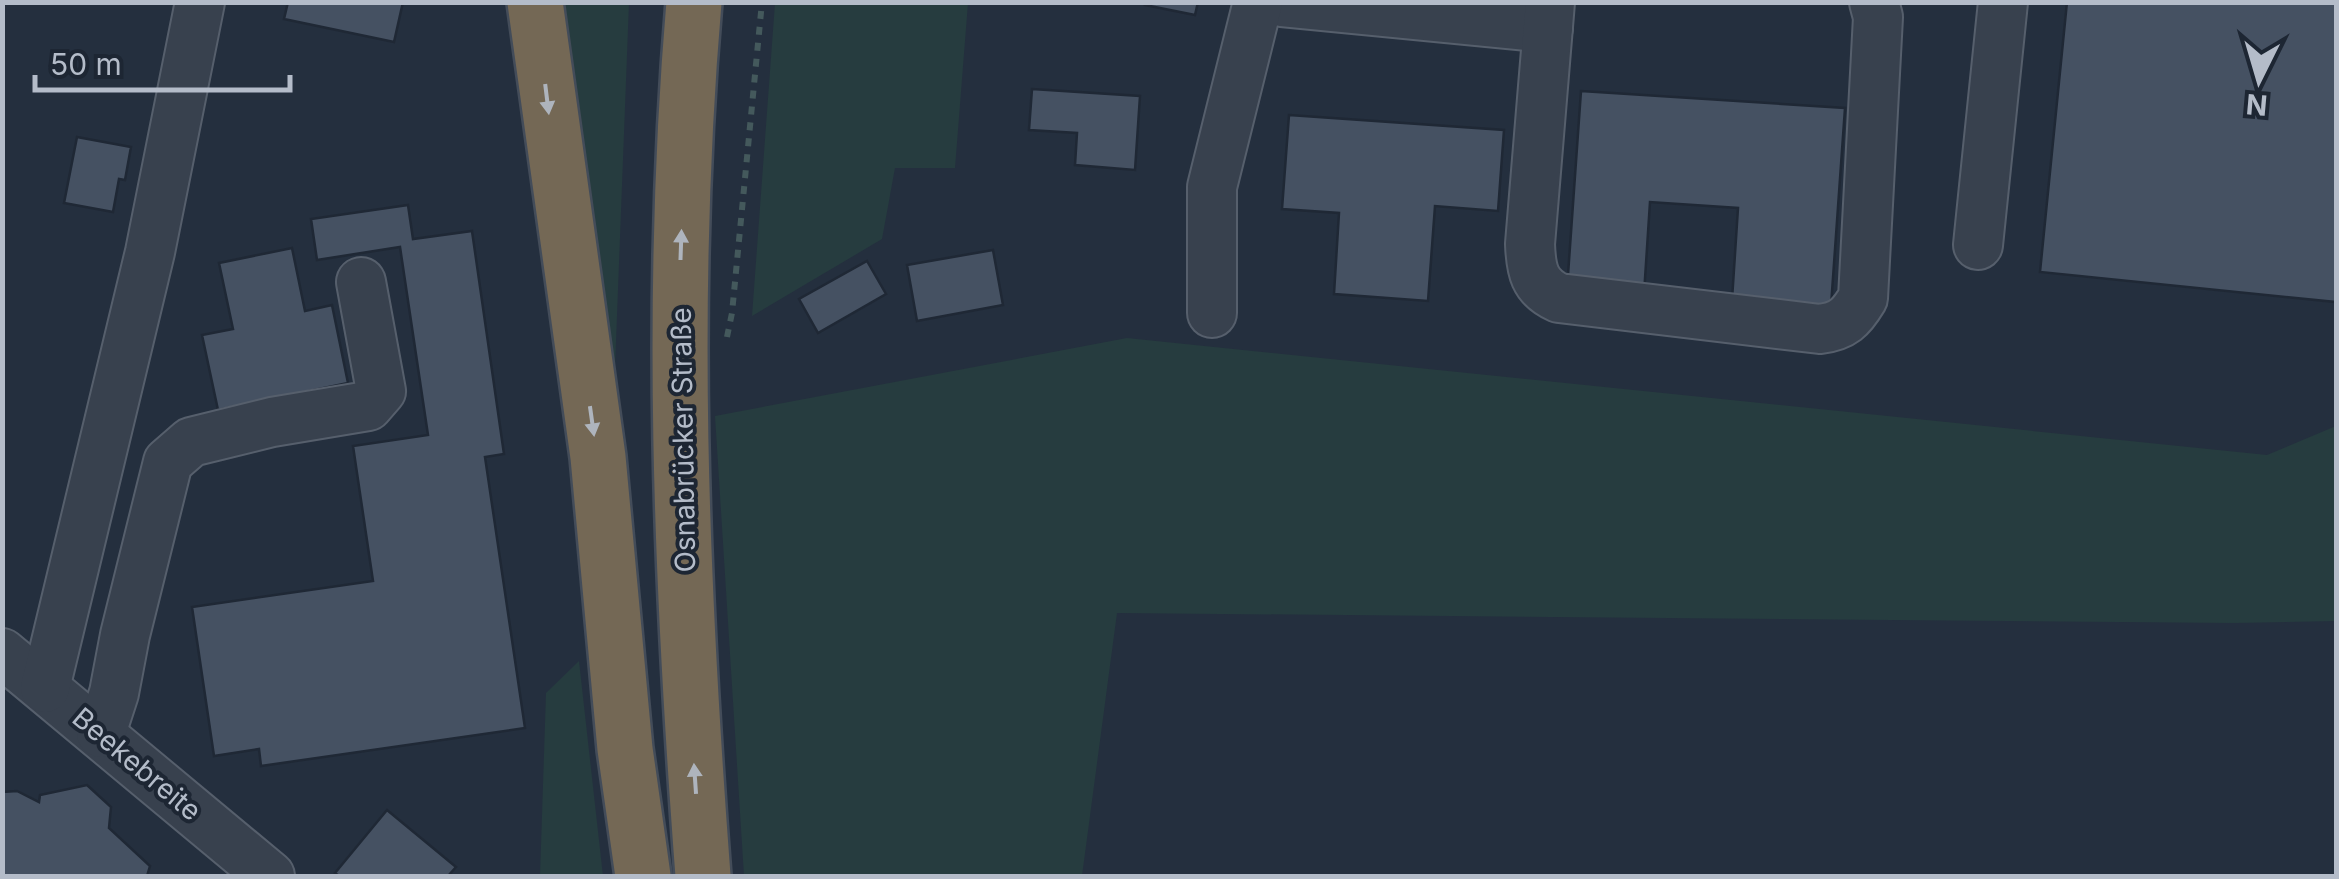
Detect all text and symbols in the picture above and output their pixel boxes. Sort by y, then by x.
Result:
scale bar [35,30,290,92]
north arrow [2209,30,2309,130]
text: 50 m [50,46,122,82]
one-way arrow [540,84,556,116]
text: N [2245,87,2269,123]
one-way arrow [674,228,690,260]
street label: Osnabrücker Straße [664,307,702,573]
one-way arrow [585,406,601,437]
street label: Beekebreite [66,700,208,828]
one-way arrow [687,763,703,795]

